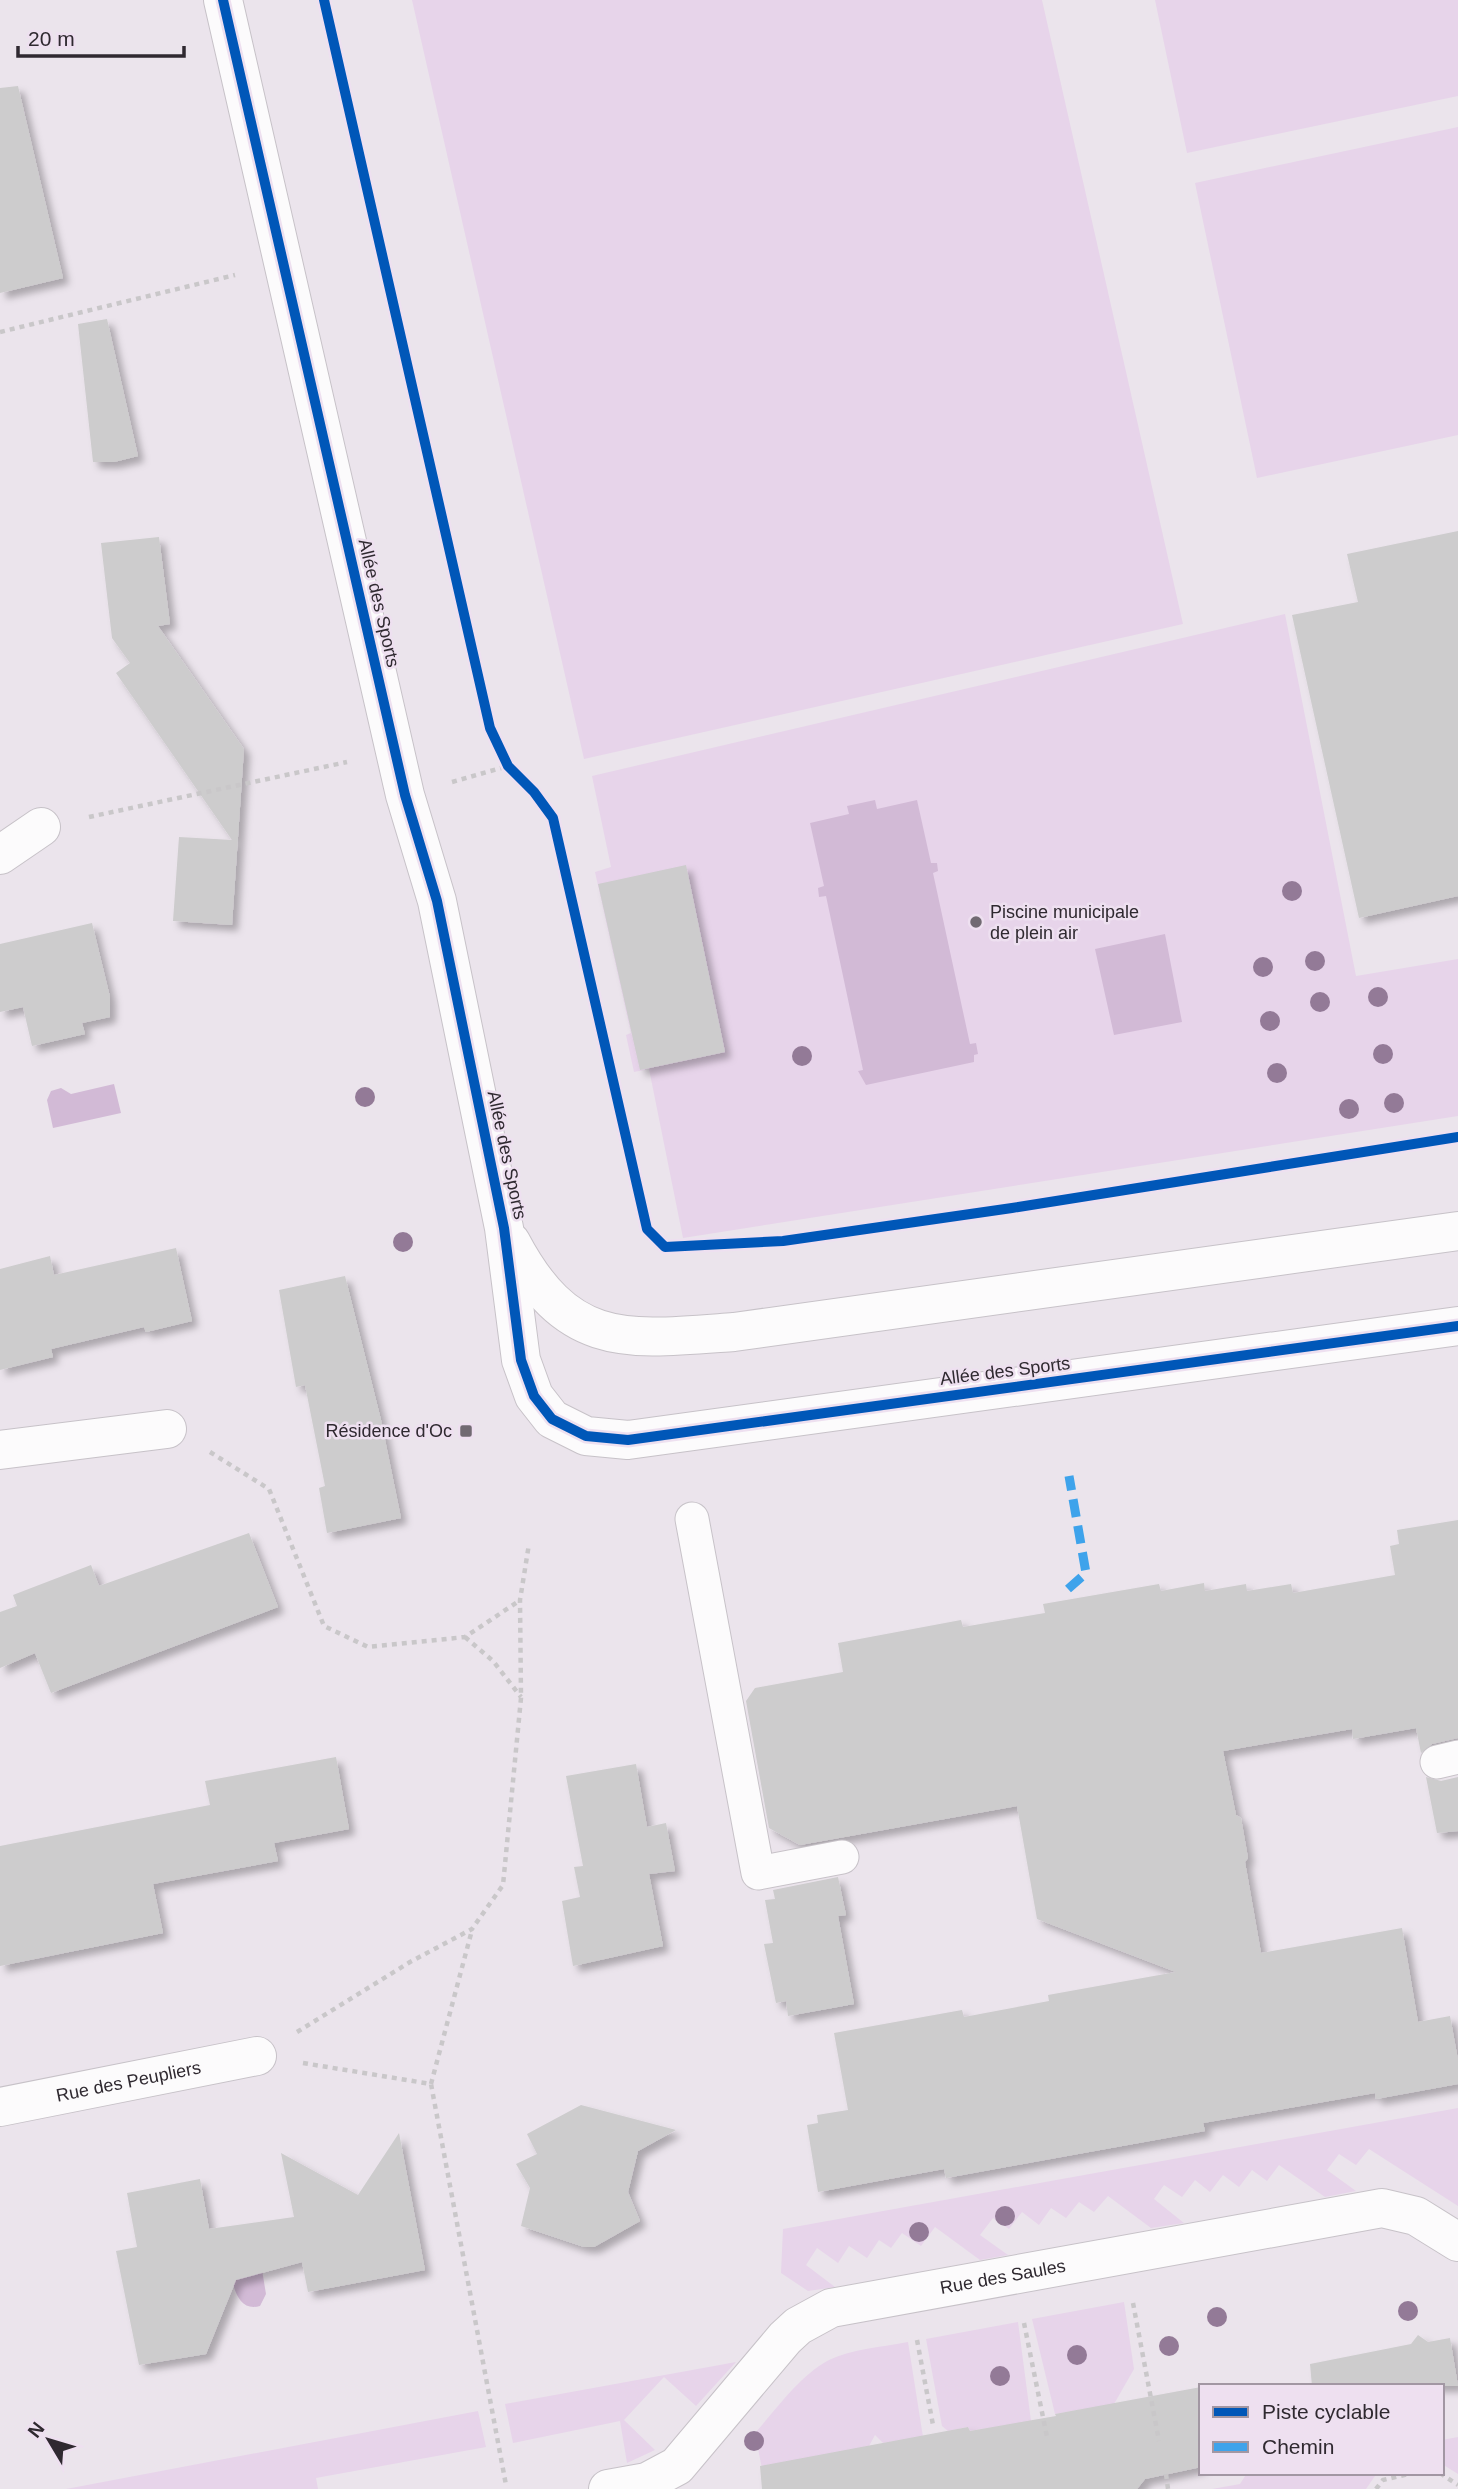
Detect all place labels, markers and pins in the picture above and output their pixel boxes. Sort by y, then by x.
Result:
place label: Piscine municipale de plein air [990,902,1139,943]
marker: Piscine municipale de plein air [968,914,984,930]
place label: Résidence d'Oc [325,1421,452,1441]
marker: Résidence d'Oc [458,1423,474,1439]

